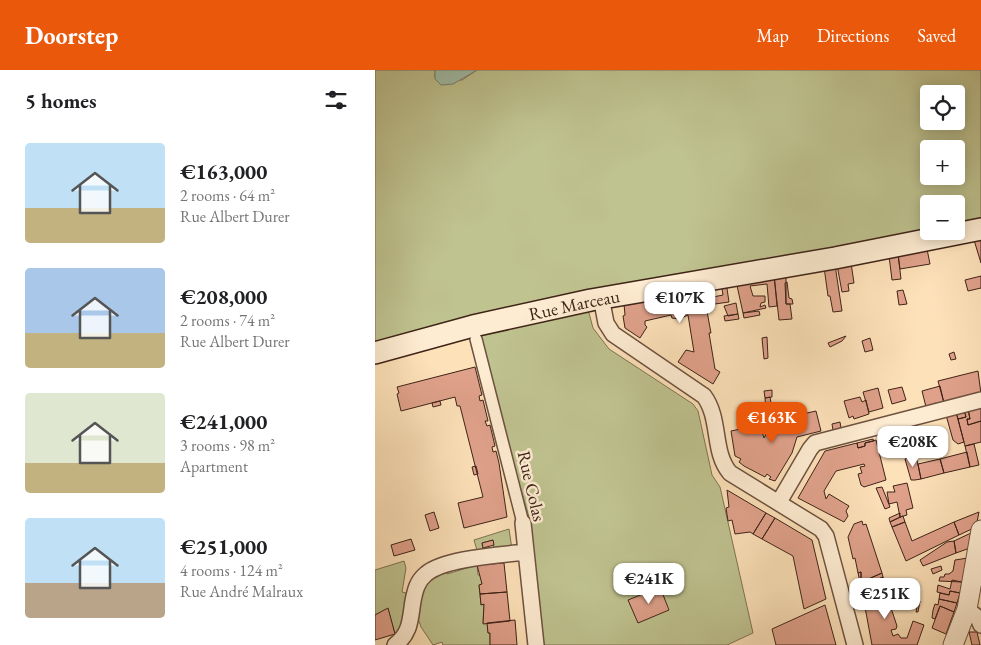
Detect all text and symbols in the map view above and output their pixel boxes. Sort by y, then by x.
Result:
text: Doorstep [25,20,118,51]
text: Map [757,24,789,47]
text: Directions [817,24,889,47]
text: Saved [917,24,956,47]
map controls [920,85,965,240]
button: locate [920,85,965,130]
icon: filters [322,86,350,114]
text: 5 homes [25,87,97,114]
button: + [920,140,965,185]
text: €163,000 [180,158,267,185]
icon: home [65,163,125,223]
text: 2 rooms · 64 m² [180,185,275,206]
button: − [920,195,965,240]
text: Rue Albert Durer [180,206,290,227]
pin: €107K [645,282,715,324]
text: €208,000 [180,283,267,310]
street label: Rue Marceau [526,284,622,325]
text: €107K [655,287,705,308]
icon: home [65,288,125,348]
text: 2 rooms · 74 m² [180,310,275,331]
text: Rue Albert Durer [180,331,290,352]
pin: €163K [737,402,807,444]
text: €163K [747,407,797,428]
text: €241,000 [180,408,267,435]
icon: home [65,413,125,473]
pin: €208K [878,426,948,468]
text: €208K [888,431,938,452]
text: 3 rooms · 98 m² [180,435,275,456]
street label: Rue Colas [513,448,551,524]
text: Apartment [180,456,248,477]
text: €251,000 [180,533,267,560]
icon: home [65,538,125,598]
text: 4 rooms · 124 m² [180,560,283,581]
pin: €241K [614,562,684,605]
text: €241K [624,568,674,589]
pin: €251K [850,578,920,620]
text: Rue André Malraux [180,581,303,602]
text: €251K [860,583,910,604]

